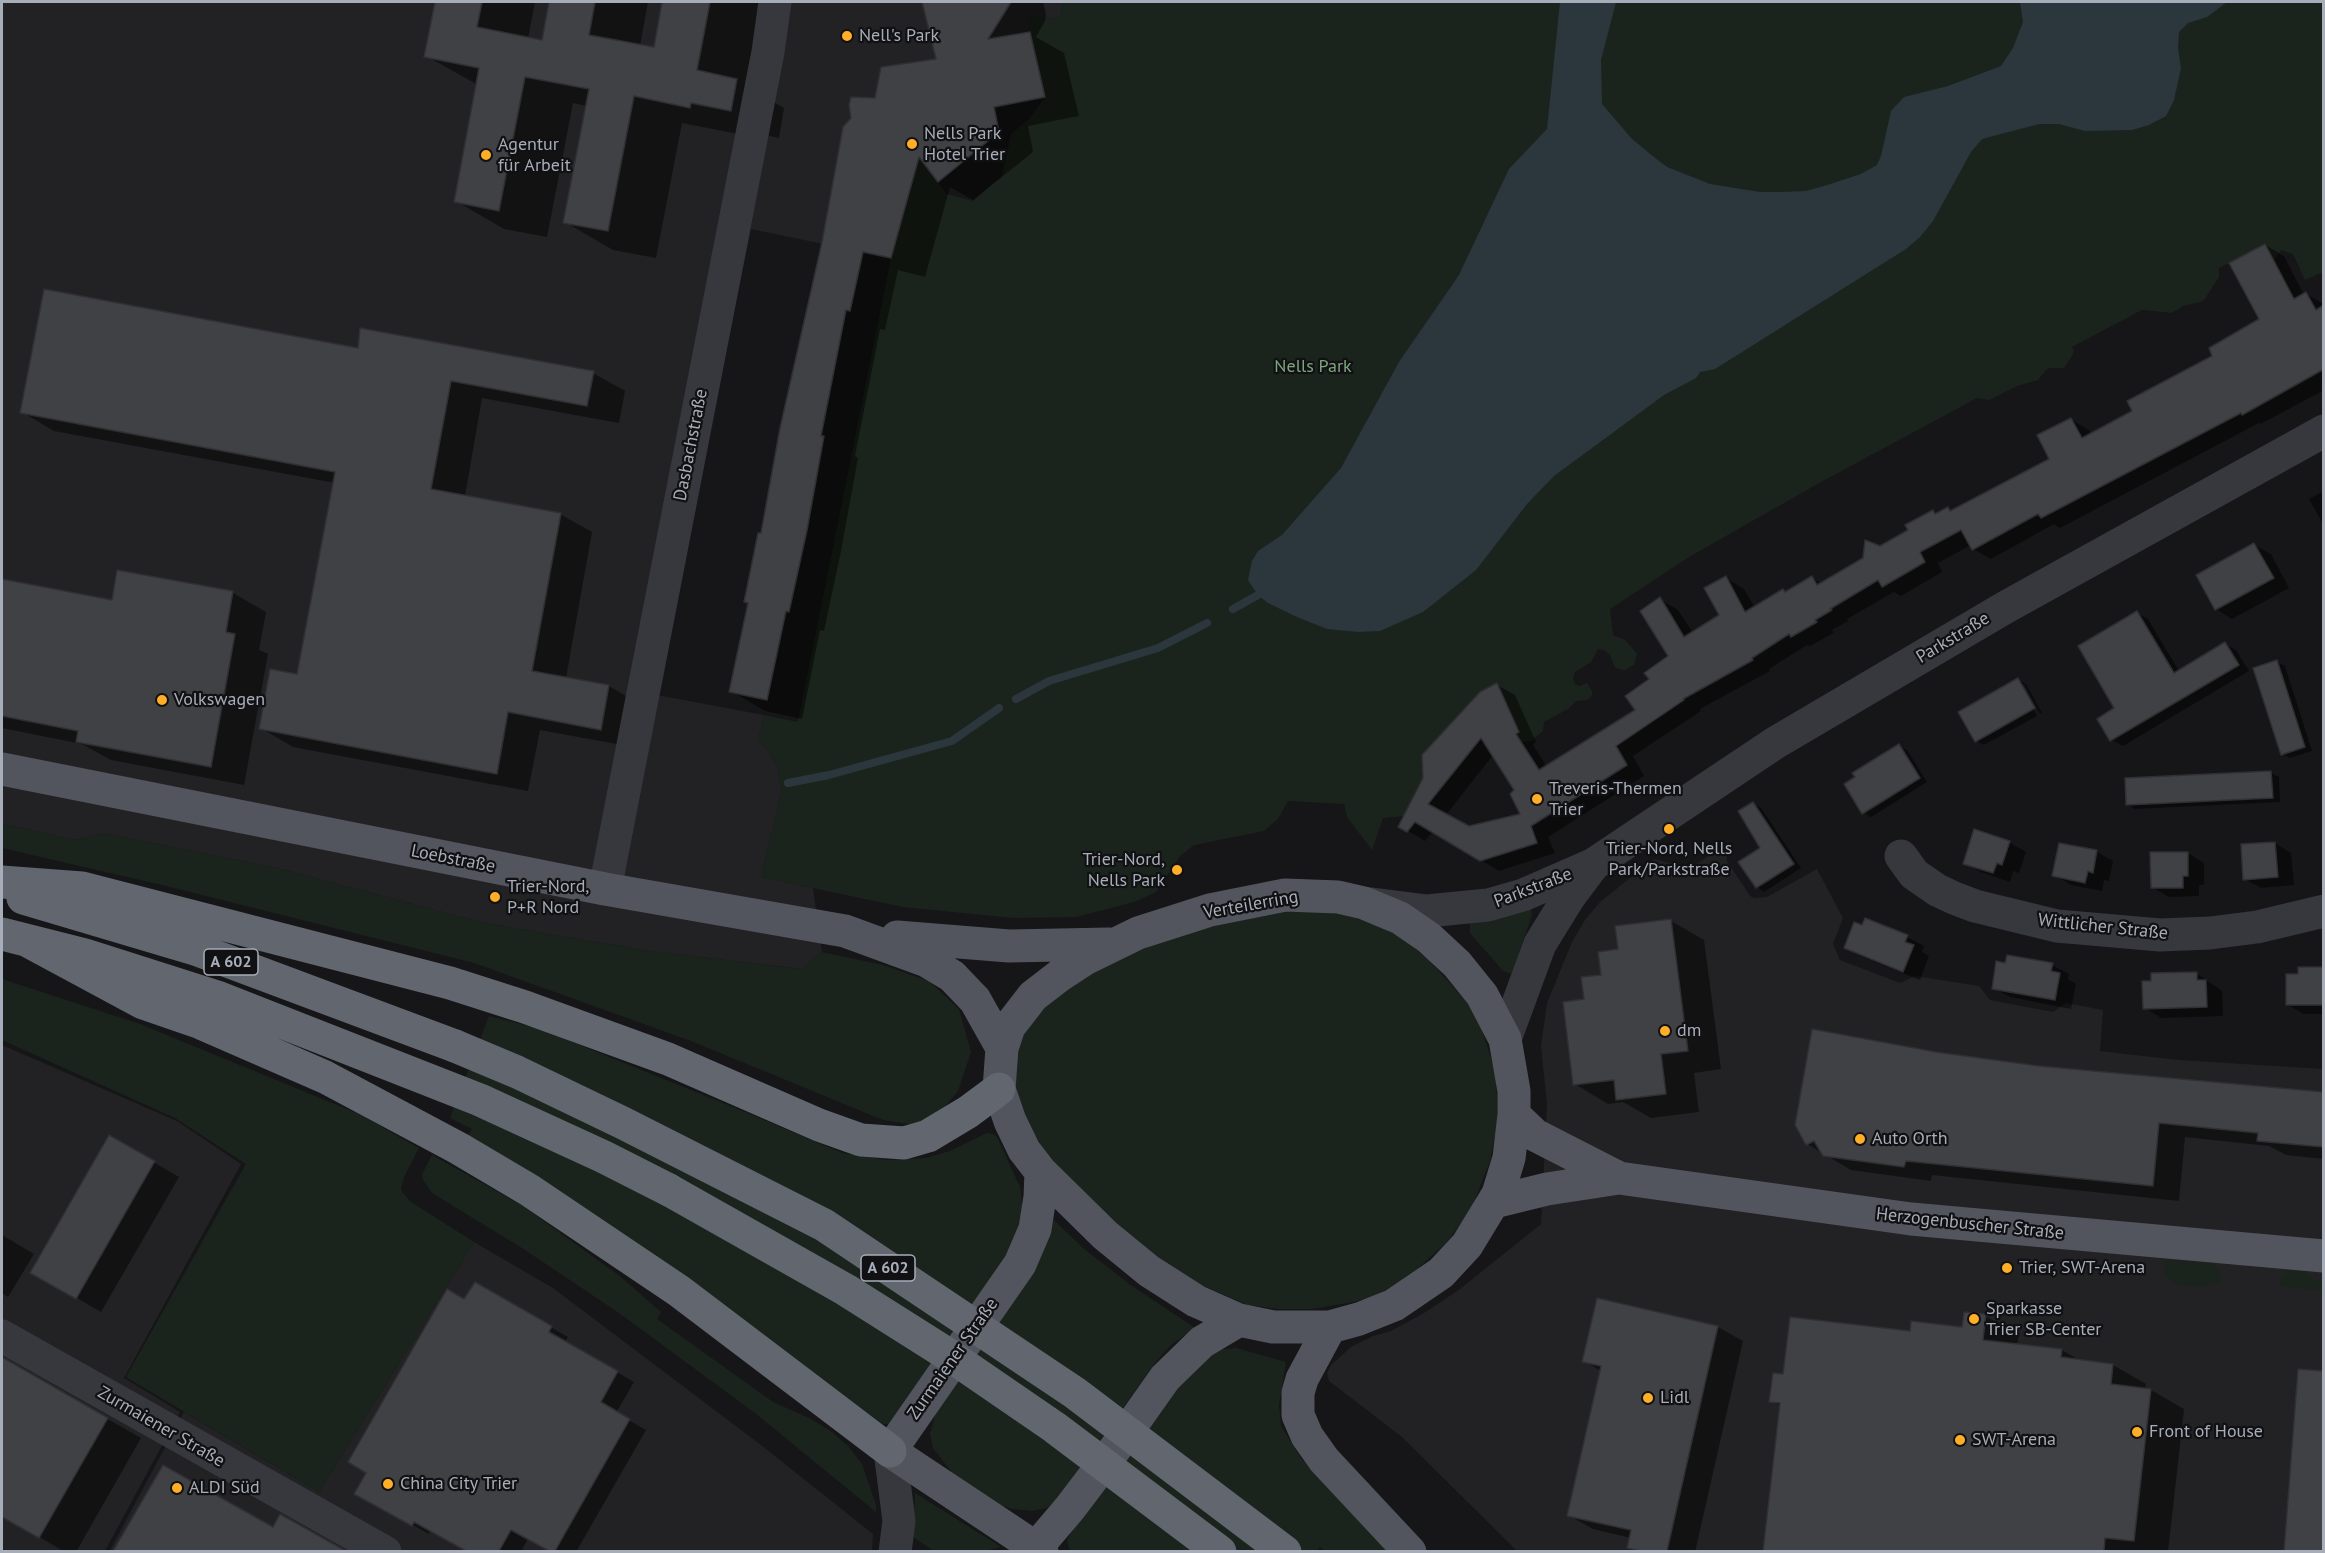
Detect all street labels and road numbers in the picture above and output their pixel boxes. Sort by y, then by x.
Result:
street label: Dasbachstraße [670,387,712,503]
street label: Parkstraße [1912,608,1994,668]
street label: Loebstraße [409,840,497,878]
street label: Parkstraße [1491,863,1575,913]
street label: Verteilerring [1202,886,1300,924]
street label: Wittlicher Straße [2037,909,2169,945]
road number: A 602 [204,949,258,975]
street label: Herzogenbuscher Straße [1875,1203,2065,1245]
road number: A 602 [861,1255,915,1281]
street label: Zurmaiener Straße [903,1294,1003,1424]
street label: Zurmaiener Straße [94,1382,228,1472]

